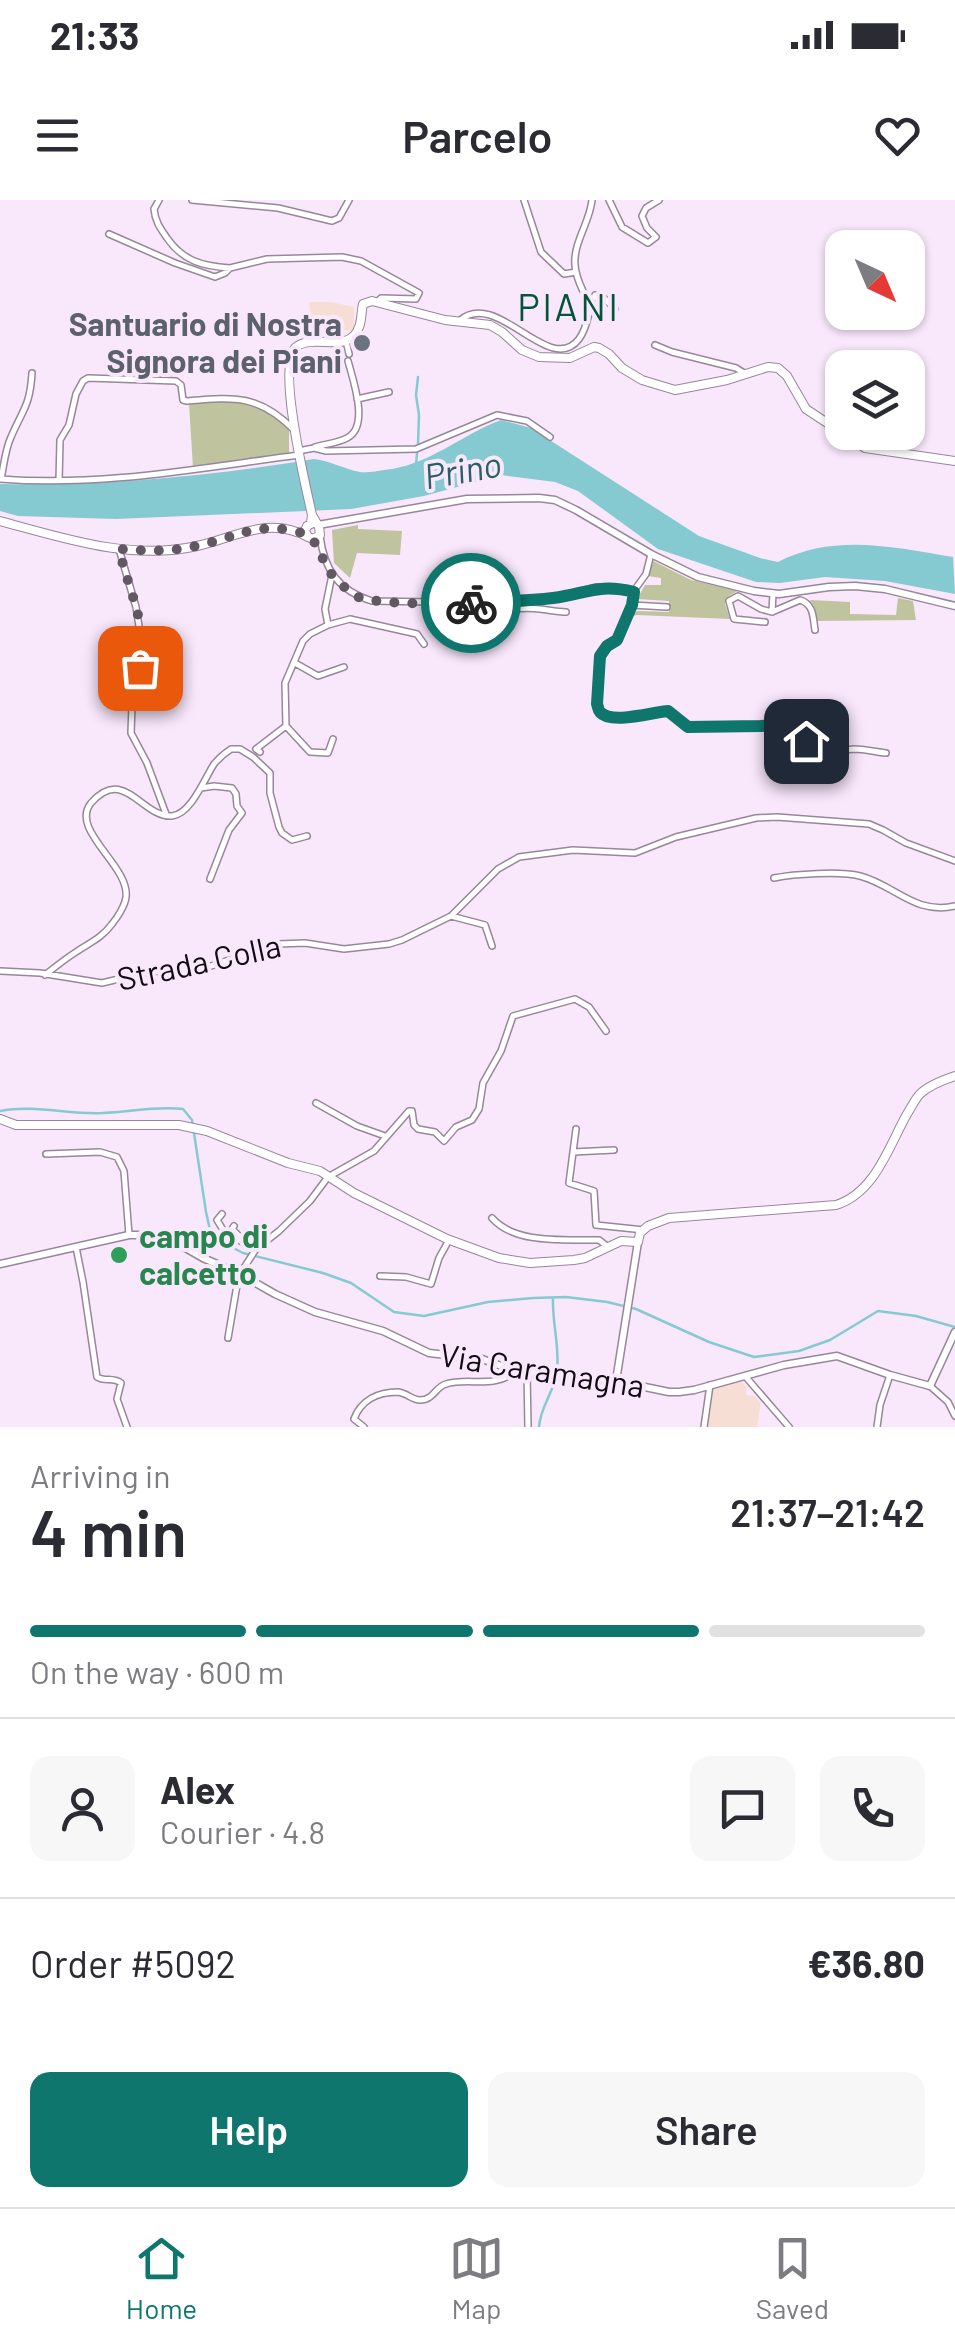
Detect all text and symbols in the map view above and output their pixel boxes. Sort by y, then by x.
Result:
text: 21:33 [50,12,139,58]
icon: menu [30,108,85,163]
text: Parcelo [402,108,553,162]
icon: heart [870,108,925,163]
north arrow [825,230,925,330]
map controls [825,230,925,450]
district label: PIANI [517,283,621,329]
place label: Santuario di Nostra Signora dei Piani [69,304,342,379]
marker: Santuario di Nostra Signora dei Piani [351,332,373,354]
button: layers [825,350,925,450]
water label: Prino [421,442,505,496]
courier [421,553,521,653]
icon: bike [444,576,499,631]
pin [98,626,183,711]
icon: bag [113,641,168,696]
pin [764,699,849,784]
icon: home [779,714,834,769]
street label: Strada Colla [113,925,284,997]
place label: campo di calcetto [139,1216,268,1291]
marker: campo di calcetto [108,1244,130,1266]
street label: Via Caramagna [437,1334,647,1404]
text: Arriving in [30,1456,170,1494]
text: 21:37–21:42 [730,1489,925,1535]
text: 4 min [30,1492,187,1570]
text: On the way · 600 m [30,1652,284,1690]
button: person [30,1756,135,1861]
button: chat [690,1756,795,1861]
button: phone [820,1756,925,1861]
text: Alex [160,1766,235,1812]
text: Courier · 4.8 [160,1812,325,1850]
text: Order #5092 [30,1940,236,1986]
text: €36.80 [808,1940,925,1986]
button: Help [30,2072,468,2187]
button: Share [488,2072,925,2187]
tab: Home [126,2231,197,2325]
tab: Map [449,2231,504,2325]
tab: Saved [756,2231,829,2325]

